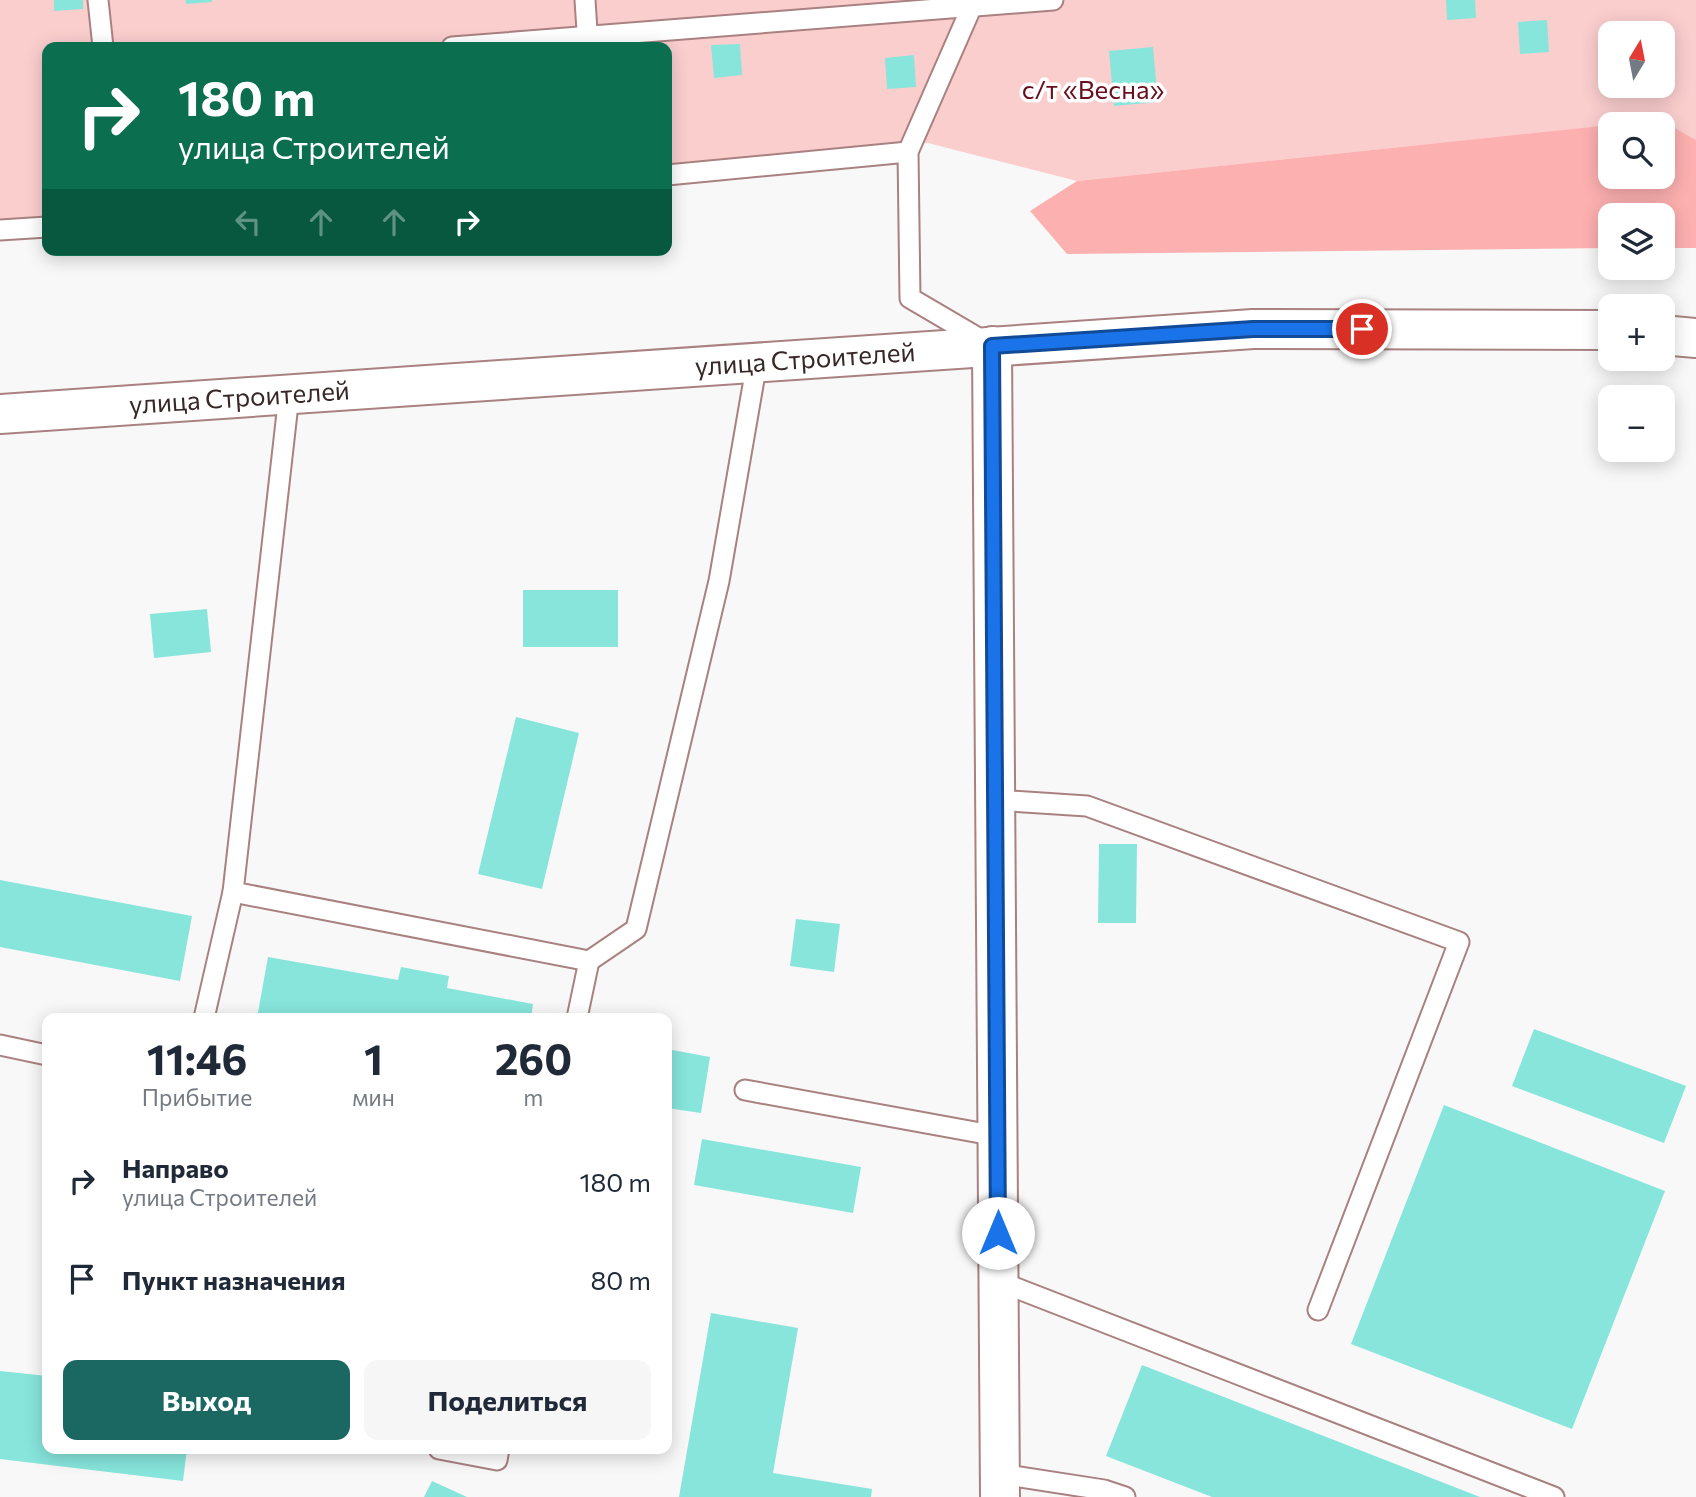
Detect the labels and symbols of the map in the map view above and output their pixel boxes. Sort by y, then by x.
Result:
north arrow [1598,21,1675,98]
park label: с/т «Весна» [1022,73,1164,104]
pin [1332,299,1392,359]
street label: улица Строителей [694,335,916,381]
street label: улица Строителей [128,373,351,419]
position arrow [961,1196,1035,1270]

